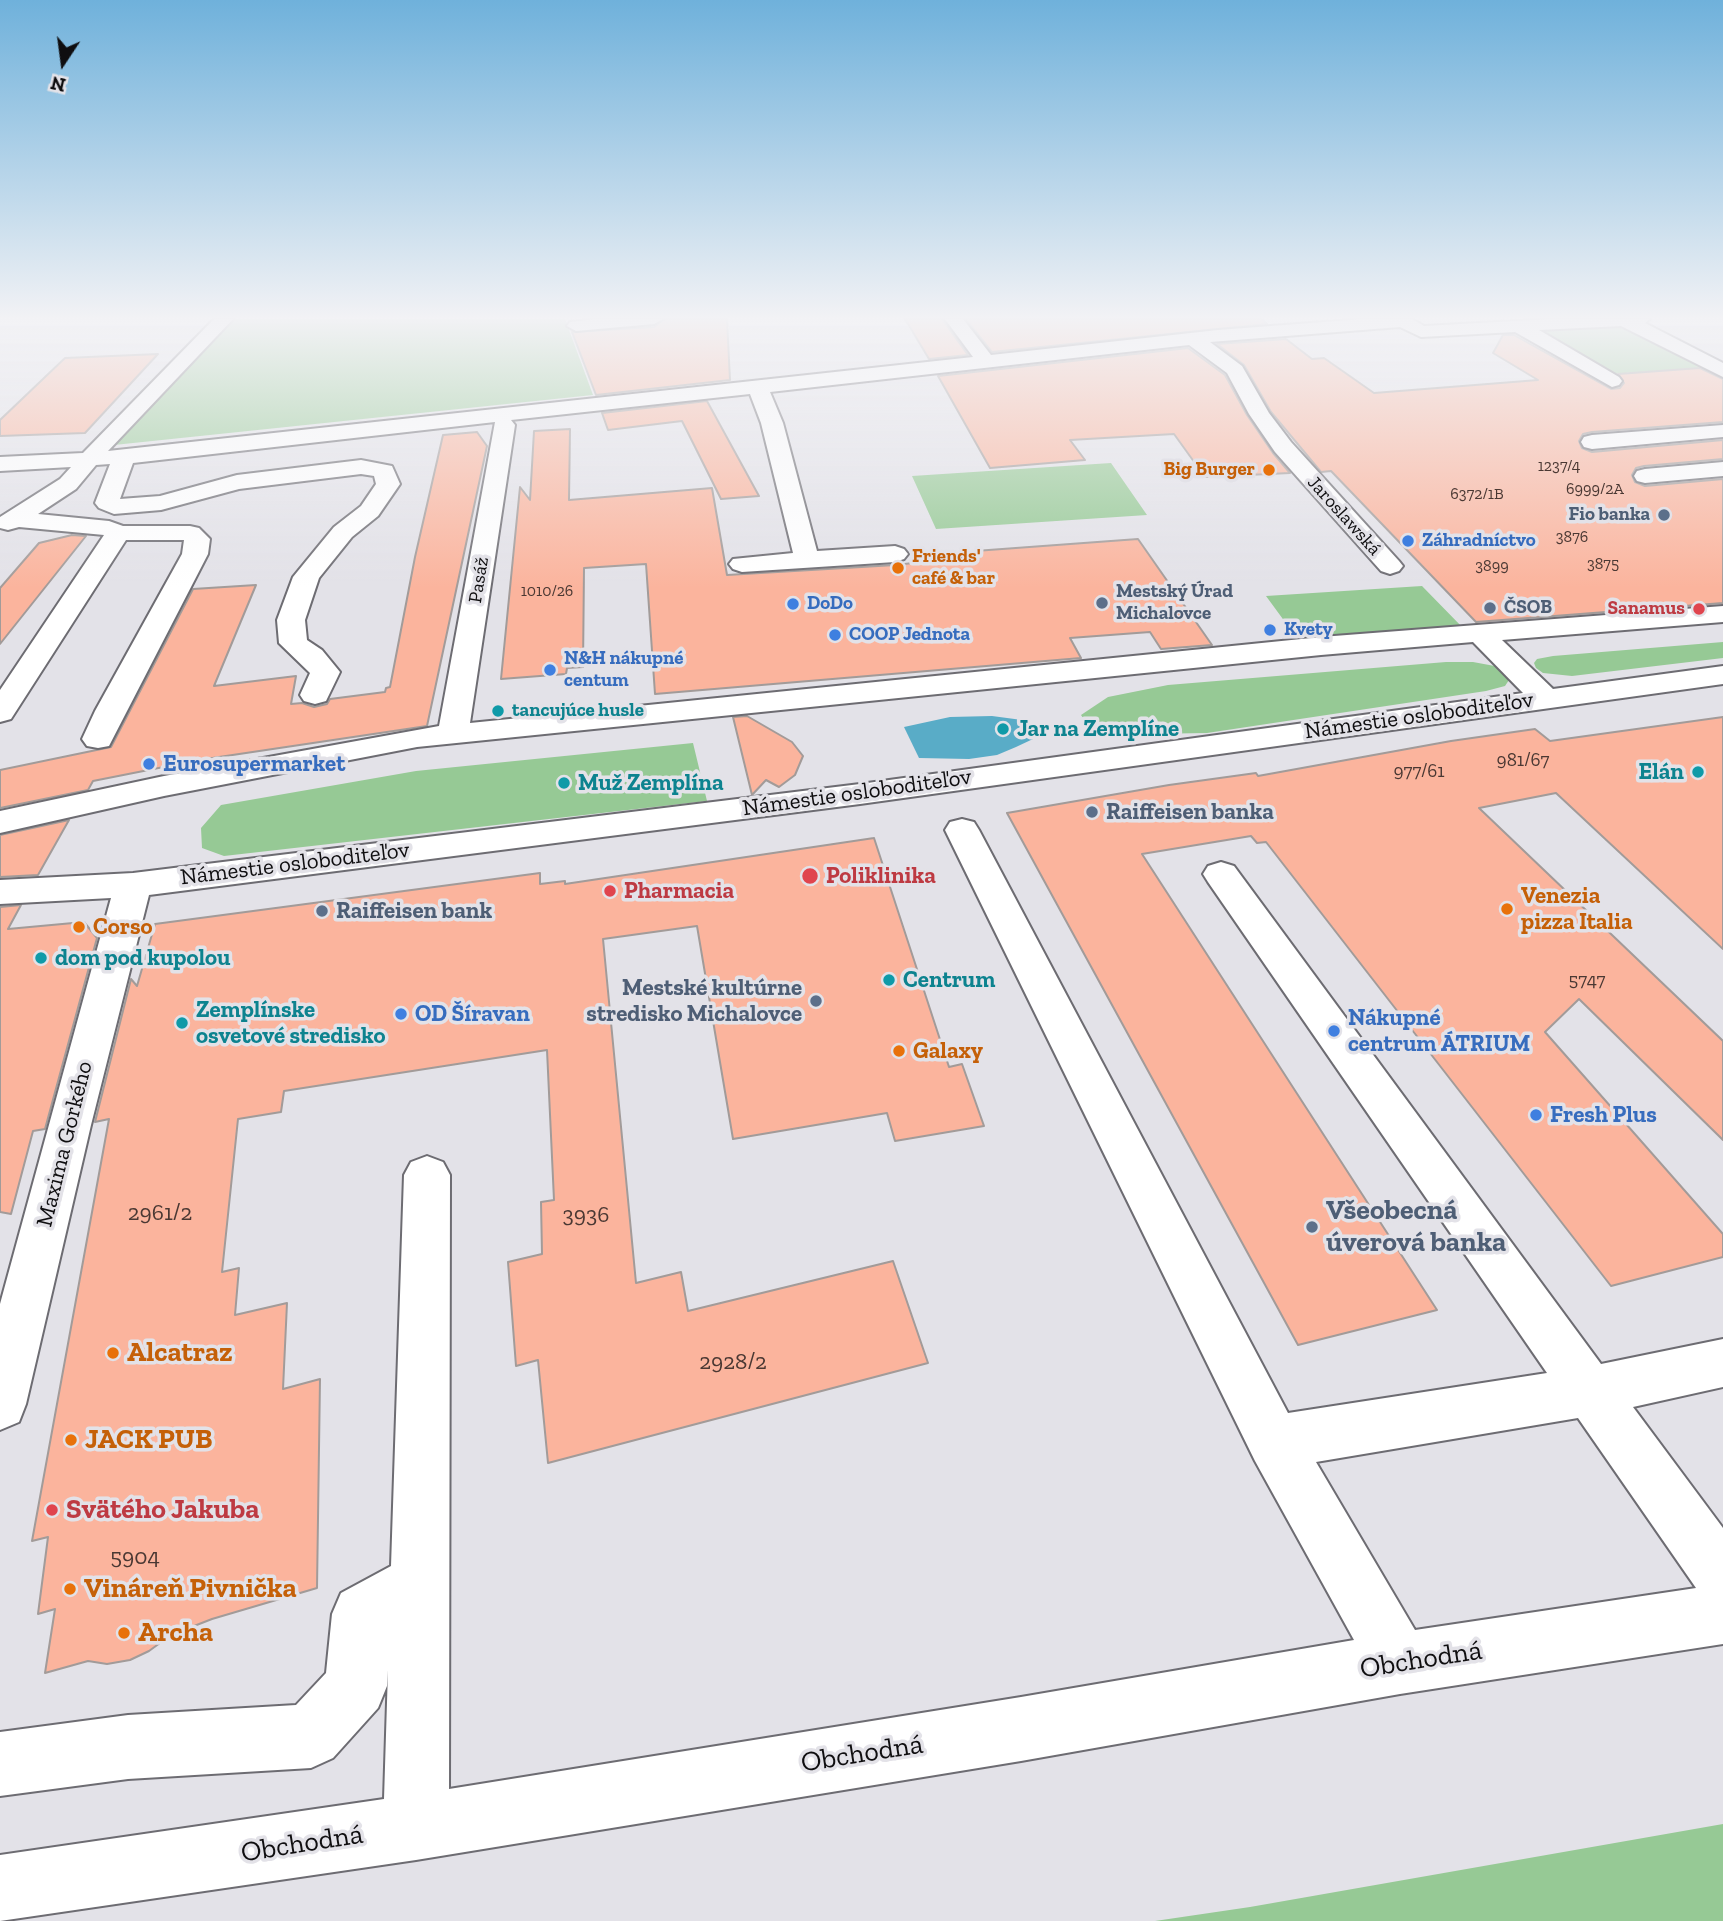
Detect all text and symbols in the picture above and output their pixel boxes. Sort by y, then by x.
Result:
north arrow [28,28,98,98]
text: N [49,71,68,97]
house number: 1237/4 [1538,456,1580,476]
place label: Big Burger [1163,459,1255,481]
marker: Big Burger [1261,462,1277,478]
street label: Jaroslawská [1302,472,1386,560]
house number: 6999/2A [1566,479,1624,499]
house number: 6372/1B [1450,484,1504,504]
place label: Fio banka [1569,504,1650,526]
marker: Fio banka [1656,507,1672,523]
house number: 3876 [1556,527,1588,547]
place label: Záhradníctvo [1422,530,1536,552]
marker: Záhradníctvo [1400,533,1416,549]
place label: Friends' café & bar [912,546,995,590]
house number: 3875 [1587,554,1619,574]
street label: Pasáž [464,555,494,605]
house number: 3899 [1475,556,1509,576]
marker: Friends' café & bar [890,560,906,576]
house number: 1010/26 [521,581,573,601]
place label: Mestský Úrad Michalovce [1116,581,1233,625]
place label: DoDo [807,593,853,615]
marker: Mestský Úrad Michalovce [1094,595,1110,611]
marker: DoDo [785,596,801,612]
place label: ČSOB [1504,597,1552,619]
place label: Sanamus [1607,598,1685,620]
marker: ČSOB [1482,600,1498,616]
marker: Sanamus [1691,601,1707,617]
place label: Kvety [1284,619,1332,641]
marker: Kvety [1262,622,1278,638]
place label: COOP Jednota [849,624,970,646]
marker: COOP Jednota [827,627,843,643]
place label: N&H nákupné centum [564,648,683,692]
marker: N&H nákupné centum [542,662,558,678]
street label: Námestie osloboditeľov [1303,686,1535,746]
place label: tancujúce husle [512,700,644,722]
marker: tancujúce husle [490,703,506,719]
place label: Jar na Zemplíne [1017,715,1179,743]
marker: Jar na Zemplíne [995,721,1011,737]
place label: Eurosupermarket [163,750,345,778]
house number: 981/67 [1497,750,1549,772]
marker: Eurosupermarket [141,756,157,772]
place label: Elán [1639,758,1684,786]
house number: 977/61 [1393,761,1445,783]
street label: Námestie osloboditeľov [741,763,973,823]
marker: Elán [1690,764,1706,780]
place label: Muž Zemplína [578,769,724,797]
marker: Muž Zemplína [556,775,572,791]
place label: Raiffeisen banka [1106,798,1274,826]
marker: Raiffeisen banka [1084,804,1100,820]
street label: Námestie osloboditeľov [179,836,411,892]
place label: Poliklinika [826,862,936,890]
marker: Poliklinika [800,866,820,886]
place label: Pharmacia [624,877,734,905]
place label: Venezia pizza Italia [1521,882,1633,936]
marker: Pharmacia [602,883,618,899]
place label: Raiffeisen bank [336,897,492,925]
marker: Venezia pizza Italia [1499,901,1515,917]
marker: Raiffeisen bank [314,903,330,919]
place label: Corso [93,913,153,941]
marker: Corso [71,919,87,935]
place label: dom pod kupolou [55,944,231,972]
marker: dom pod kupolou [33,950,49,966]
place label: Centrum [903,966,995,994]
house number: 5747 [1568,970,1606,992]
marker: Centrum [881,972,897,988]
place label: Mestské kultúrne stredisko Michalovce [586,974,802,1028]
marker: Mestské kultúrne stredisko Michalovce [808,993,824,1009]
place label: Zemplínske osvetové stredisko [196,996,386,1050]
place label: OD Šíravan [415,1000,530,1028]
place label: Nákupné centrum ÁTRIUM [1348,1004,1530,1058]
marker: OD Šíravan [393,1006,409,1022]
marker: Zemplínske osvetové stredisko [174,1015,190,1031]
marker: Nákupné centrum ÁTRIUM [1326,1023,1342,1039]
place label: Galaxy [913,1037,983,1065]
marker: Galaxy [891,1043,907,1059]
street label: Maxima Gorkého [31,1058,99,1230]
place label: Fresh Plus [1550,1101,1657,1129]
marker: Fresh Plus [1528,1107,1544,1123]
place label: Všeobecná úverová banka [1326,1194,1506,1260]
house number: 2961/2 [128,1199,192,1227]
house number: 3936 [563,1201,609,1229]
marker: Všeobecná úverová banka [1304,1219,1320,1235]
place label: Alcatraz [127,1336,233,1370]
marker: Alcatraz [105,1345,121,1361]
house number: 2928/2 [699,1348,767,1376]
place label: JACK PUB [85,1423,212,1457]
marker: JACK PUB [63,1432,79,1448]
place label: Svätého Jakuba [66,1493,259,1527]
marker: Svätého Jakuba [44,1502,60,1518]
house number: 5904 [110,1543,160,1571]
place label: Vináreň Pivnička [84,1572,297,1606]
marker: Vináreň Pivnička [62,1581,78,1597]
place label: Archa [138,1616,213,1650]
marker: Archa [116,1625,132,1641]
street label: Obchodná [1358,1634,1484,1686]
street label: Obchodná [799,1728,925,1780]
street label: Obchodná [239,1818,365,1870]

